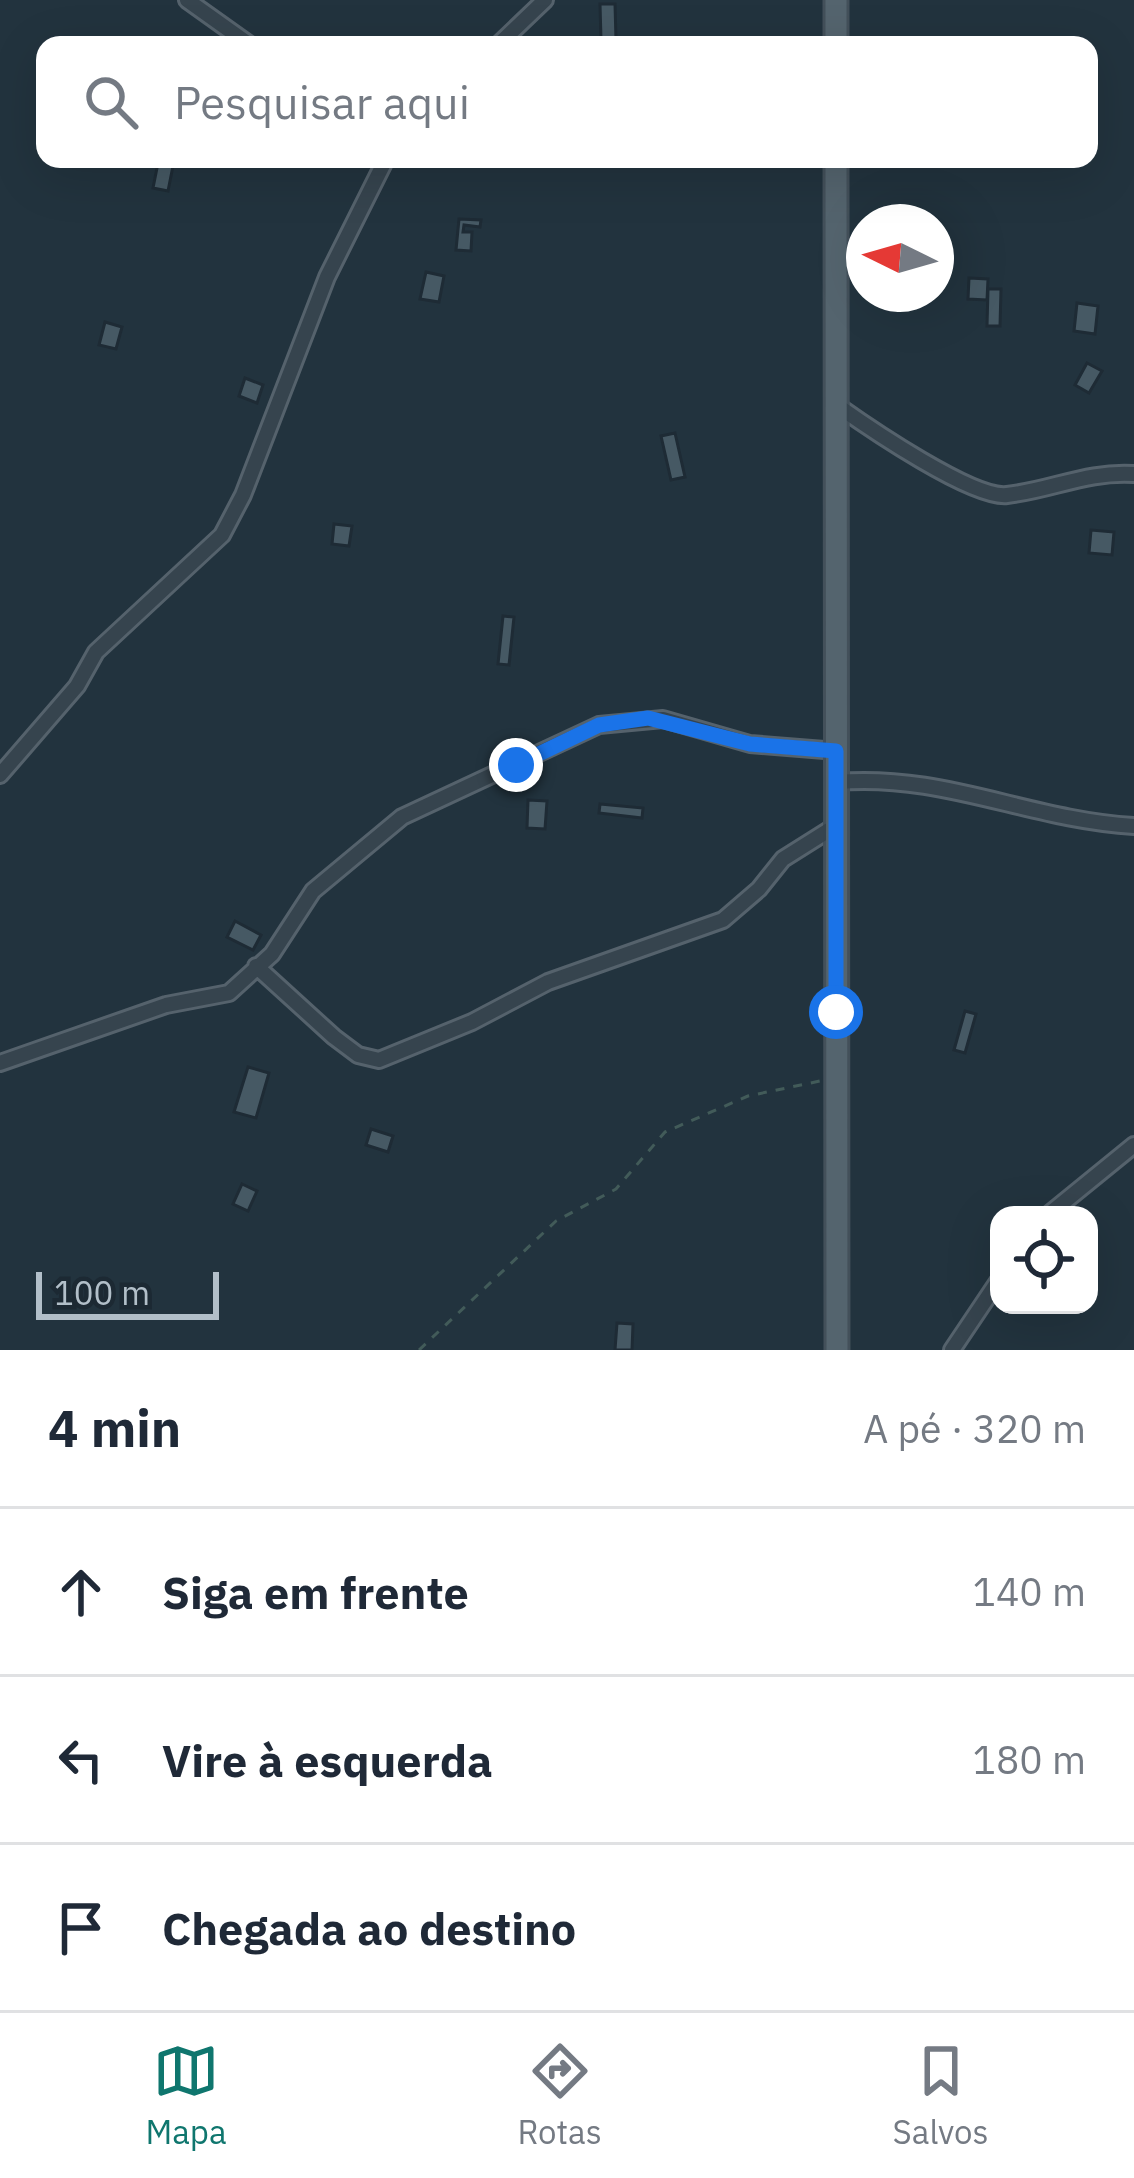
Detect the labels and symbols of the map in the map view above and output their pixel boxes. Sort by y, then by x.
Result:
north arrow [846,204,954,312]
route end [489,738,543,792]
route start [809,985,863,1039]
scale bar [36,1266,219,1319]

